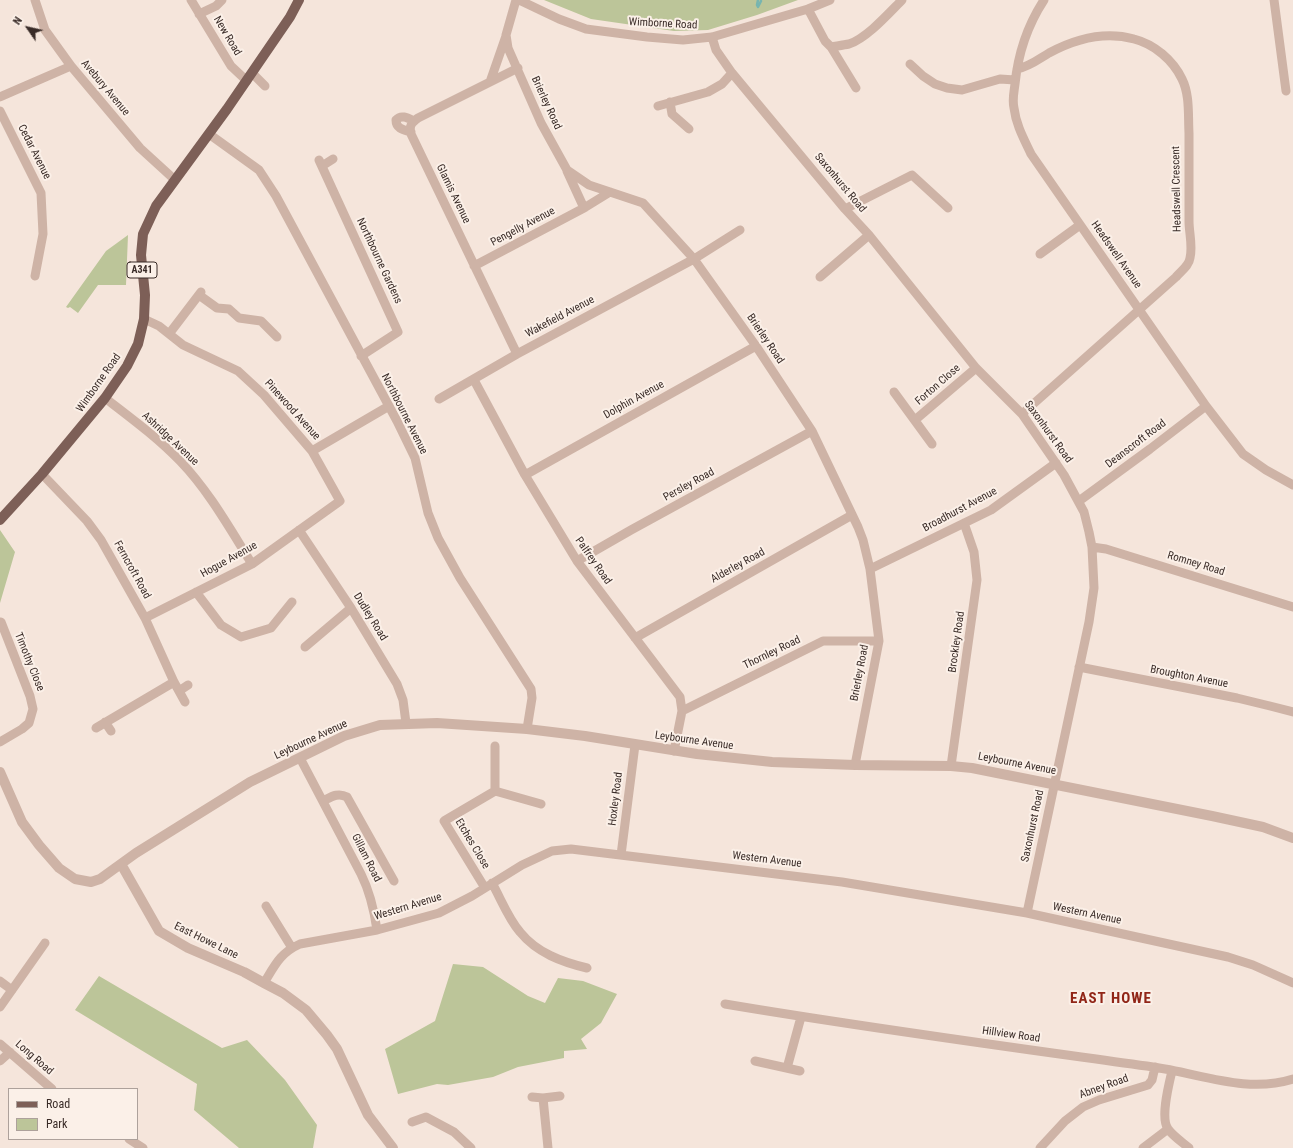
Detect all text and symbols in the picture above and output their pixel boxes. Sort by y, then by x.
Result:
north arrow [8,8,48,48]
street label: New Road [210,14,244,58]
text: N [10,15,25,27]
street label: Wimborne Road [628,16,698,32]
street label: Avebury Avenue [78,57,132,119]
street label: Brierley Road [528,74,564,132]
street label: Cedar Avenue [15,122,53,182]
street label: Headswell Crescent [1170,146,1184,232]
street label: Saxonhurst Road [811,151,869,215]
street label: Glamis Avenue [433,162,473,226]
street label: Pengelly Avenue [489,205,557,249]
street label: Northbourne Gardens [353,216,405,306]
street label: Headswell Avenue [1088,219,1144,291]
road number: A341 [127,262,157,278]
street label: Wakefield Avenue [523,293,597,341]
street label: Brierley Road [744,312,786,366]
street label: Wimborne Road [74,351,124,415]
street label: Forton Close [913,362,963,408]
street label: Northbourne Avenue [378,371,430,457]
street label: Pinewood Avenue [261,377,323,443]
street label: Dolphin Avenue [601,378,667,422]
street label: Saxonhurst Road [1021,398,1075,466]
street label: Ashridge Avenue [139,409,201,469]
street label: Deanscroft Road [1103,417,1169,471]
street label: Persley Road [661,466,717,504]
street label: Broadhurst Avenue [921,485,999,535]
street label: Palfrey Road [572,535,614,587]
street label: Ferncroft Road [111,539,153,601]
street label: Hogue Avenue [198,539,260,581]
street label: Alderley Road [709,546,767,586]
street label: Romney Road [1166,549,1226,579]
street label: Dudley Road [350,591,390,643]
street label: Brockley Road [946,611,968,673]
street label: Timothy Close [11,631,47,693]
street label: Thornley Road [741,633,803,673]
street label: Brierley Road [848,644,872,702]
street label: Broughton Avenue [1149,663,1229,691]
street label: Leybourne Avenue [272,717,350,763]
street label: Leybourne Avenue [654,729,734,753]
street label: Leybourne Avenue [977,750,1057,778]
street label: Hoxley Road [606,771,626,827]
street label: Saxonhurst Road [1019,789,1047,863]
street label: Etches Close [452,816,492,872]
street label: Gillam Road [348,832,384,884]
street label: Western Avenue [732,849,802,871]
street label: Western Avenue [373,891,443,923]
street label: Western Avenue [1052,900,1122,928]
street label: East Howe Lane [172,920,240,962]
district label: EAST HOWE [1070,990,1152,1008]
street label: Hillview Road [981,1024,1041,1046]
street label: Long Road [12,1038,56,1078]
street label: Abney Road [1078,1072,1130,1102]
legend [8,1088,138,1140]
text: Road [46,1097,70,1111]
text: Park [46,1117,67,1131]

